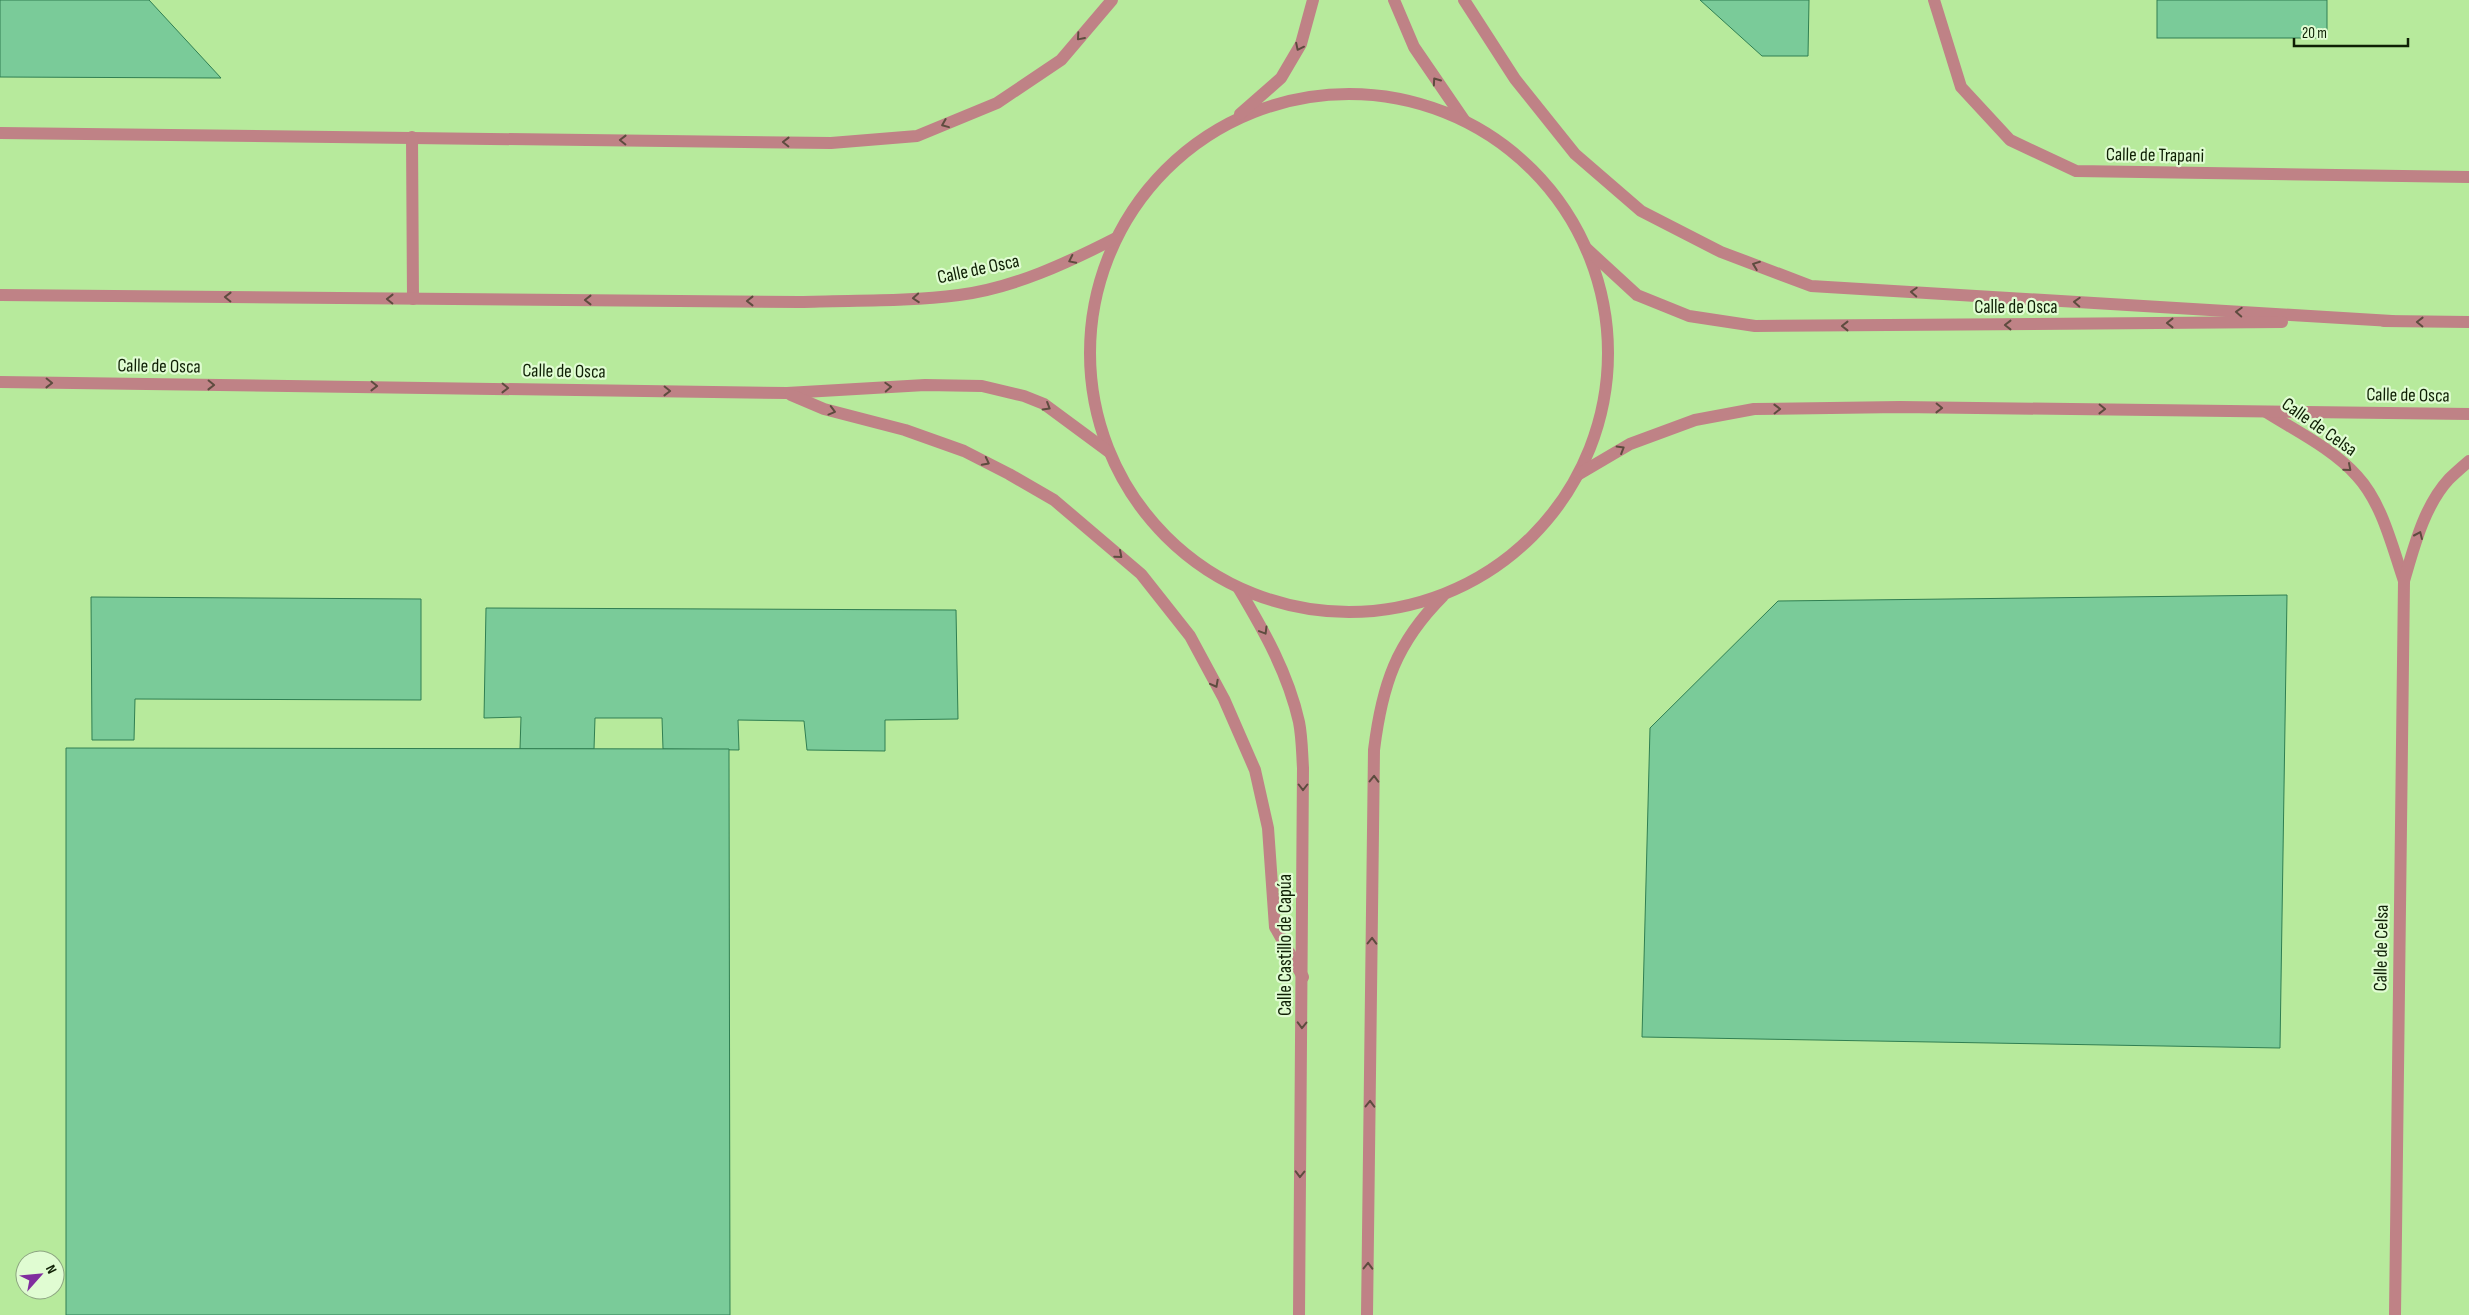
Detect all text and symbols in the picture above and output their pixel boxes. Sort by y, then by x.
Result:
scale bar [2294,15,2408,47]
text: 20 m [2302,24,2327,43]
one-way arrow [1077,31,1086,40]
one-way arrow [1295,41,1305,50]
one-way arrow [1433,77,1442,87]
one-way arrow [942,118,950,128]
one-way arrow [619,135,626,145]
one-way arrow [781,137,789,147]
street label: Calle de Trapani [2106,143,2204,168]
street label: Calle de Osca [935,250,1021,289]
one-way arrow [1068,254,1077,264]
one-way arrow [1752,261,1761,271]
one-way arrow [1910,287,1918,298]
one-way arrow [223,292,231,302]
one-way arrow [911,293,919,304]
one-way arrow [386,294,394,304]
one-way arrow [583,295,591,305]
one-way arrow [746,296,754,306]
street label: Calle de Osca [1974,296,2058,319]
one-way arrow [2072,297,2080,308]
one-way arrow [2235,307,2243,318]
one-way arrow [2416,316,2424,327]
one-way arrow [2166,318,2174,328]
one-way arrow [2004,320,2012,330]
one-way arrow [1841,321,1849,331]
street label: Calle de Osca [117,354,201,379]
street label: Calle de Osca [522,359,606,384]
one-way arrow [45,378,53,388]
one-way arrow [207,379,215,390]
one-way arrow [370,381,378,391]
one-way arrow [884,382,892,393]
one-way arrow [502,383,509,393]
street label: Calle de Osca [2366,383,2450,408]
one-way arrow [664,386,672,396]
street label: Calle de Celsa [2277,393,2361,462]
one-way arrow [1041,400,1050,410]
one-way arrow [1936,402,1944,413]
one-way arrow [1774,404,1781,414]
one-way arrow [2098,404,2106,414]
one-way arrow [828,405,837,416]
one-way arrow [1616,446,1625,456]
one-way arrow [981,456,990,466]
one-way arrow [2342,462,2351,471]
one-way arrow [2412,531,2423,540]
one-way arrow [1113,549,1122,558]
one-way arrow [1258,626,1268,635]
one-way arrow [1209,678,1219,687]
one-way arrow [1369,775,1379,782]
one-way arrow [1298,783,1308,791]
street label: Calle Castillo de Capúa [1274,874,1297,1016]
street label: Calle de Celsa [2369,904,2394,992]
one-way arrow [1367,937,1377,945]
one-way arrow [1297,1022,1307,1030]
one-way arrow [1365,1100,1375,1108]
one-way arrow [1295,1170,1305,1178]
north arrow [15,1250,65,1300]
text: N [42,1262,60,1277]
one-way arrow [1363,1262,1373,1270]

